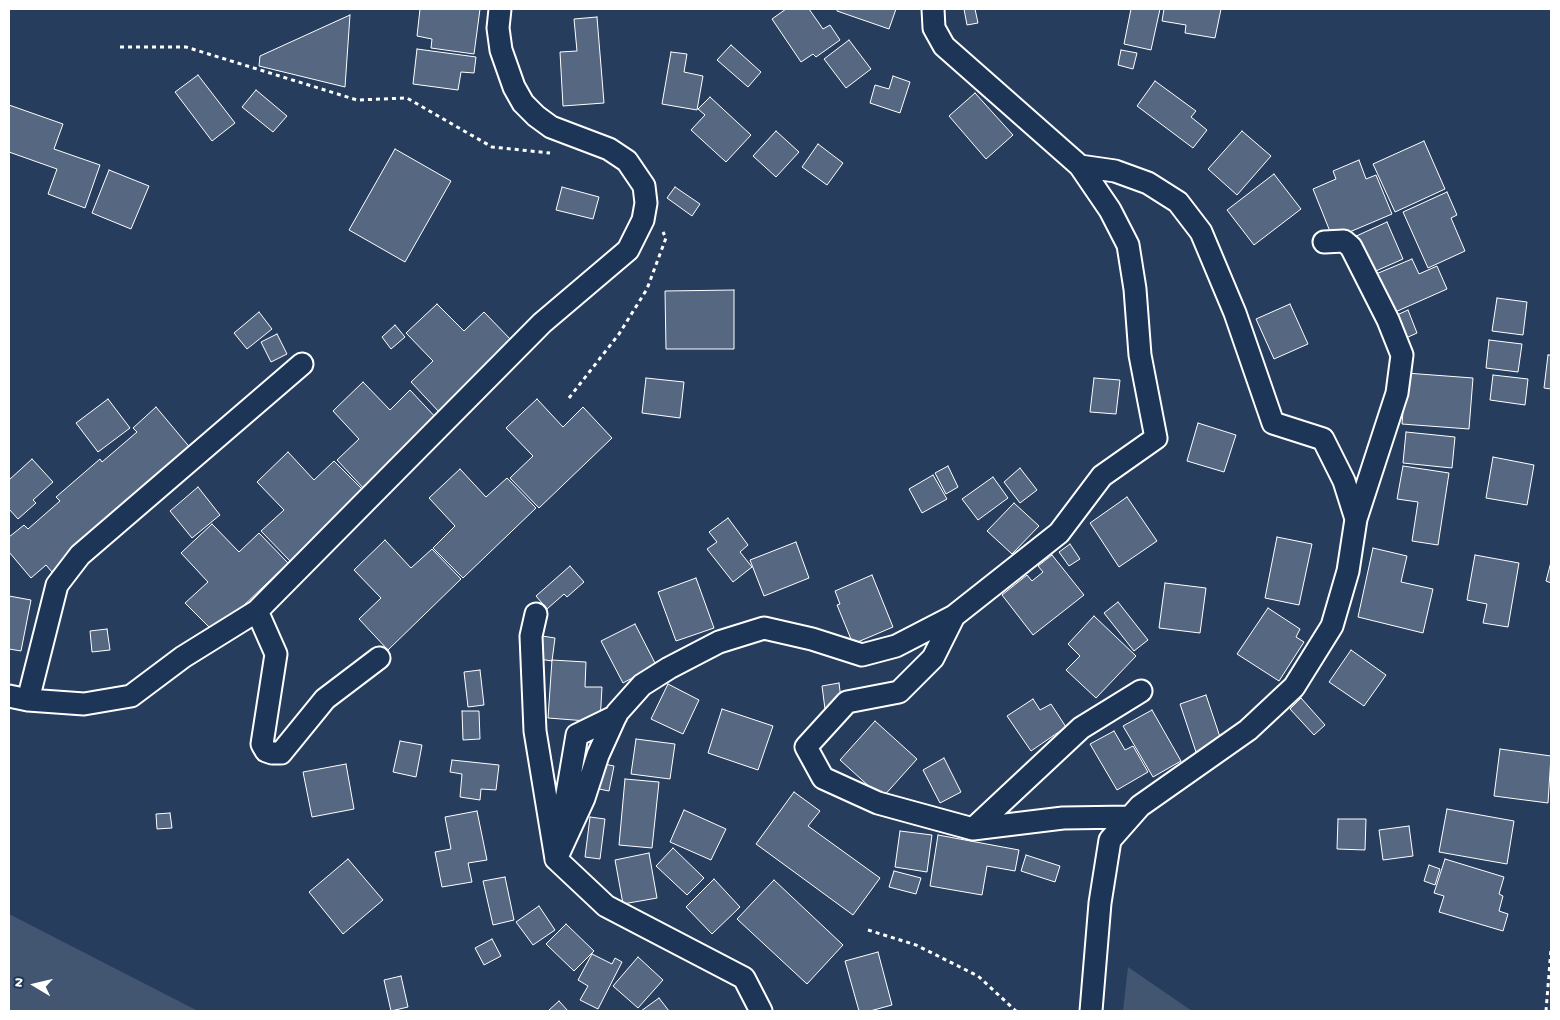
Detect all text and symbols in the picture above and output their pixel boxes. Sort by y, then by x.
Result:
north arrow [10,960,60,1010]
text: N [11,977,29,988]

